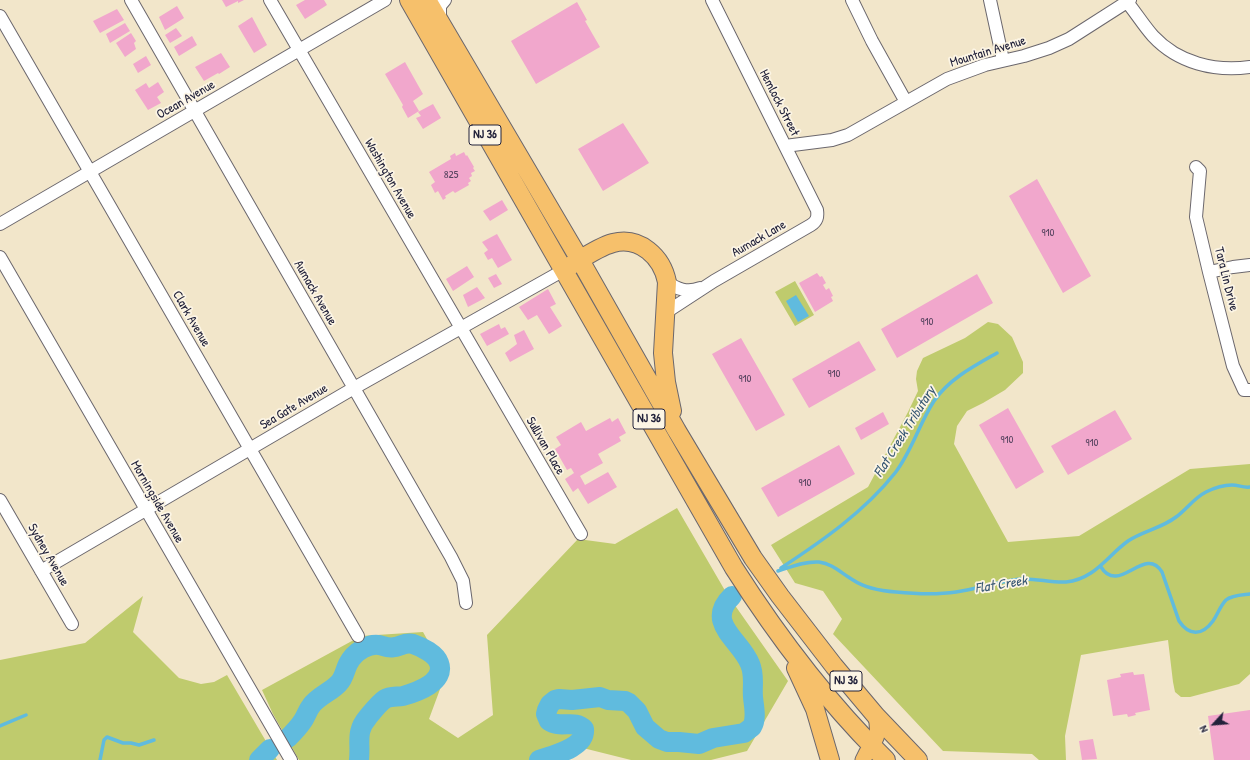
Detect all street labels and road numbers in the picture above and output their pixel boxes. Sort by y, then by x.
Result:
street label: Mountain Avenue [948,33,1028,71]
street label: Hemlock Street [756,67,802,139]
street label: Ocean Avenue [154,77,218,123]
road number: NJ 36 [469,125,501,145]
street label: Washington Avenue [361,136,419,222]
street label: Aumack Lane [729,217,789,261]
street label: Tara Lin Drive [1211,245,1241,313]
street label: Aumack Avenue [290,258,340,328]
street label: Clark Avenue [169,288,213,350]
street label: Sea Gate Avenue [257,381,331,433]
road number: NJ 36 [633,409,665,429]
street label: Sullivan Place [522,414,568,478]
street label: Morningside Avenue [127,458,187,546]
street label: Sydney Avenue [24,521,72,589]
road number: NJ 36 [830,671,862,691]

